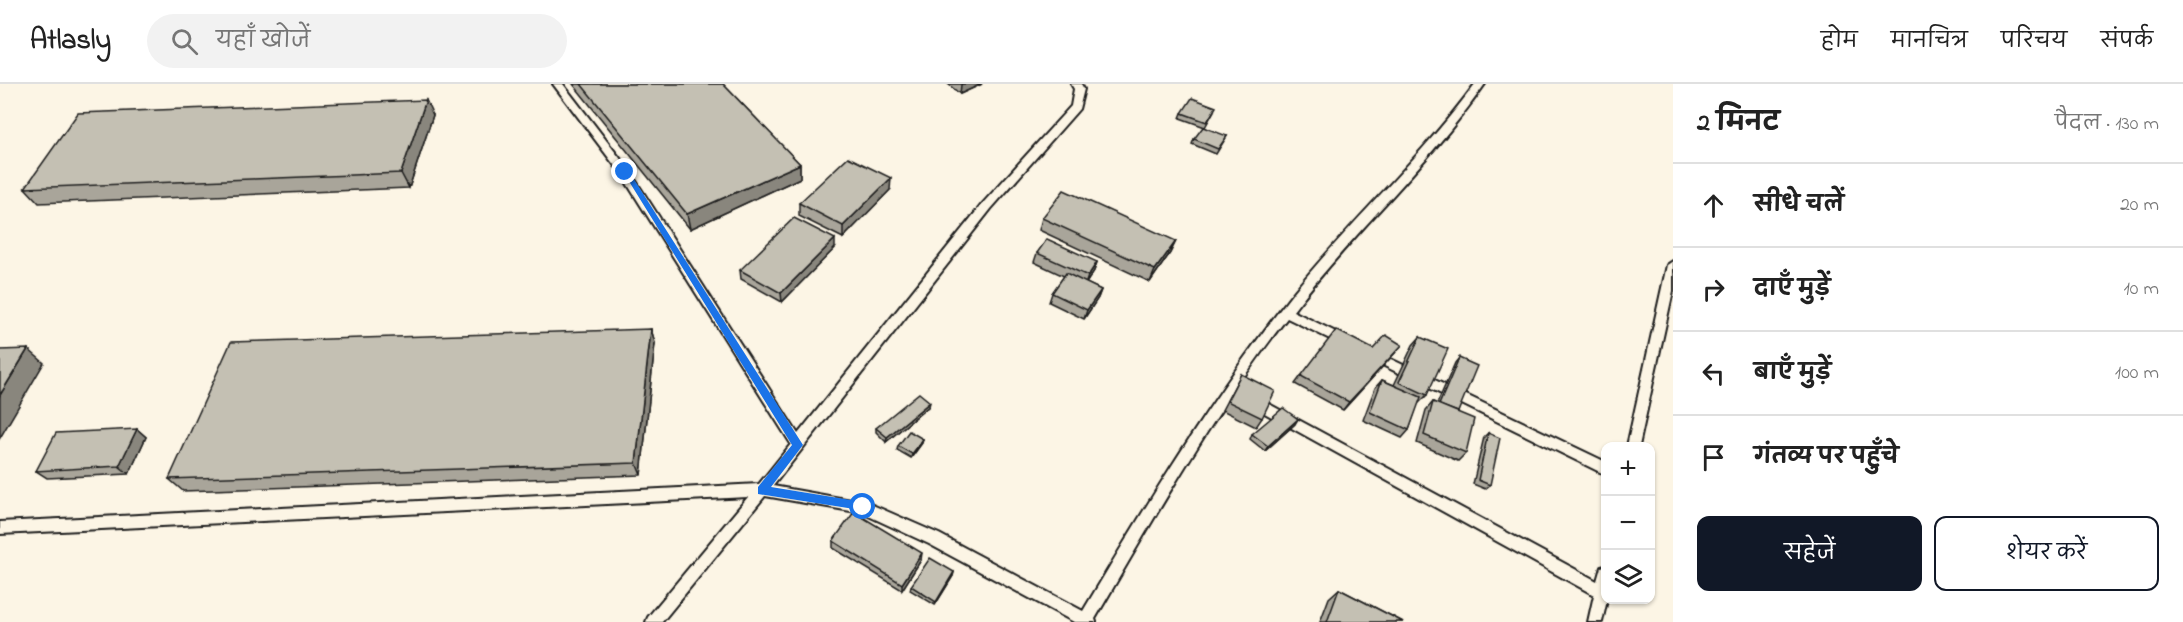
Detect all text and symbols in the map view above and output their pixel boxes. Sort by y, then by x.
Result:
search box [147,14,567,68]
text: Atlasly [30,21,111,62]
icon: search [168,25,201,58]
text: यहाँ खोजें [216,26,310,58]
text: होम [1821,27,1858,57]
text: मानचित्र [1891,27,1968,57]
text: परिचय [2001,27,2067,57]
text: संपर्क [2100,27,2153,57]
text: 2 मिनट [1697,105,1780,143]
text: पैदल · 130 m [2055,110,2159,139]
route end [611,158,637,184]
icon: ahead [1697,189,1730,222]
text: सीधे चलें [1754,190,1844,222]
text: 20 m [2120,191,2159,220]
icon: right [1697,273,1730,306]
text: दाएँ मुड़ें [1754,274,1830,306]
text: 10 m [2123,275,2159,304]
icon: left [1697,357,1730,390]
text: बाएँ मुड़ें [1754,358,1831,390]
text: 100 m [2115,359,2159,388]
icon: arrive [1697,441,1730,474]
map controls [1601,442,1655,604]
button: + [1601,442,1655,496]
text: गंतव्य पर पहुँचे [1754,442,1899,474]
route start [849,493,875,519]
button: − [1601,496,1655,550]
button: सहेजें [1697,516,1922,591]
button: शेयर करें [1934,516,2159,591]
button: layers [1601,550,1655,604]

